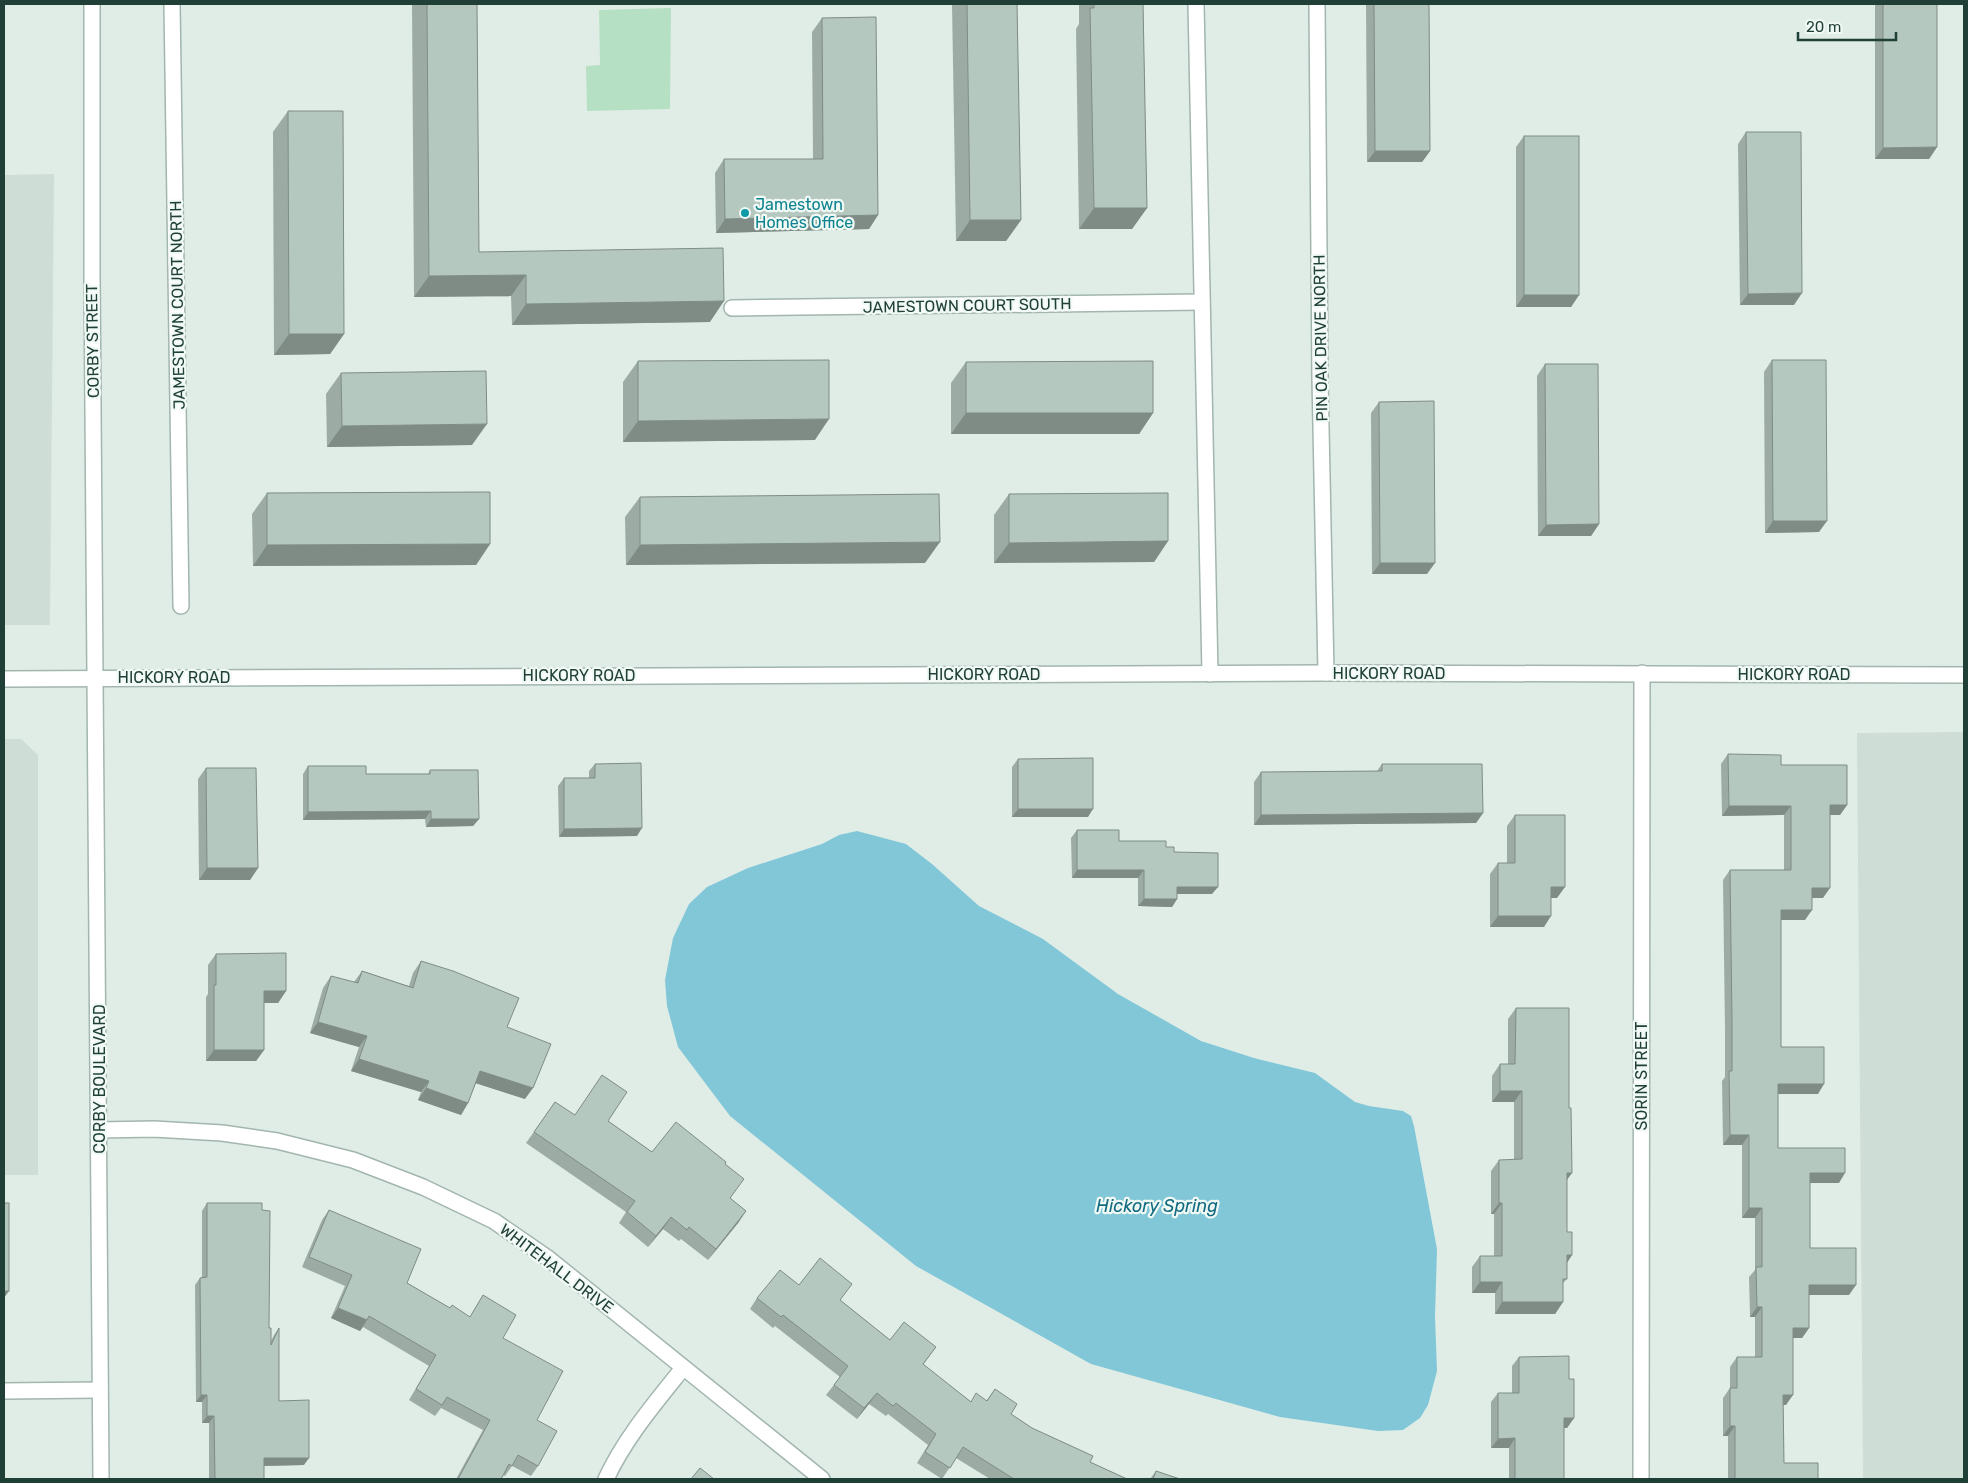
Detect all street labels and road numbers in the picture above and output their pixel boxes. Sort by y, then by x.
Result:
street label: JAMESTOWN COURT NORTH [166,200,189,410]
street label: PIN OAK DRIVE NORTH [1310,254,1331,422]
street label: CORBY STREET [82,284,103,398]
street label: JAMESTOWN COURT SOUTH [862,294,1072,317]
street label: HICKORY ROAD [1332,664,1446,683]
street label: HICKORY ROAD [927,665,1041,684]
street label: HICKORY ROAD [1737,665,1851,684]
street label: HICKORY ROAD [522,666,636,685]
street label: HICKORY ROAD [117,668,231,687]
street label: CORBY BOULEVARD [90,1004,109,1154]
street label: SORIN STREET [1632,1022,1651,1130]
street label: WHITEHALL DRIVE [496,1219,617,1317]

